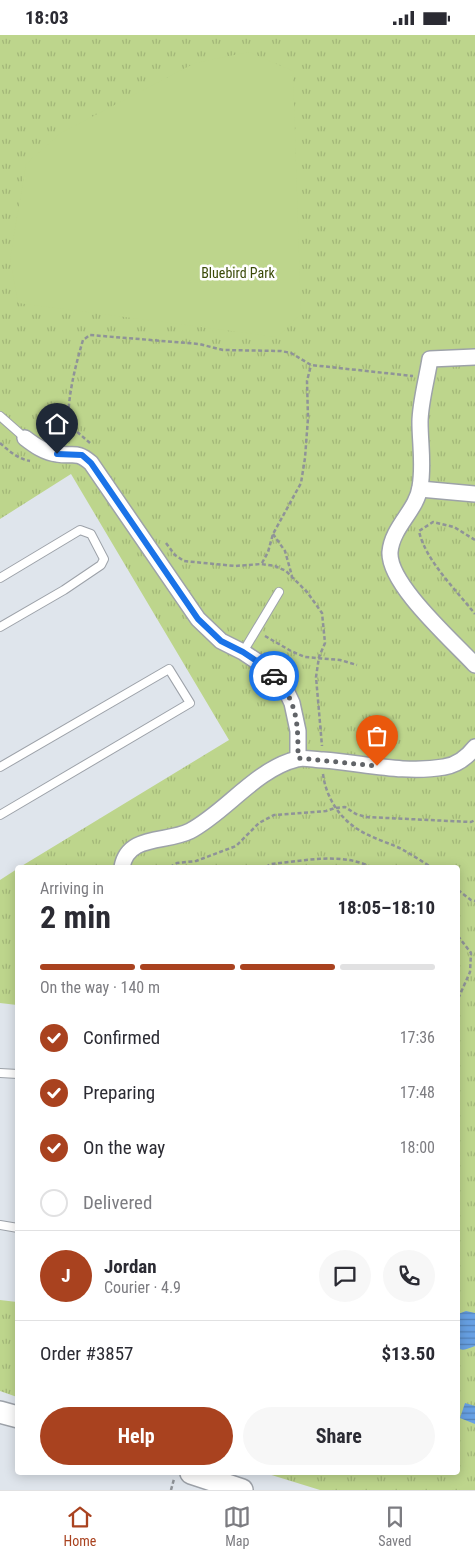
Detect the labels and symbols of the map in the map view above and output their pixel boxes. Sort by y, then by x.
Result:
park label: Bluebird Park [201,265,275,281]
pin [36,403,78,454]
courier [249,651,299,701]
pin [356,715,398,766]

